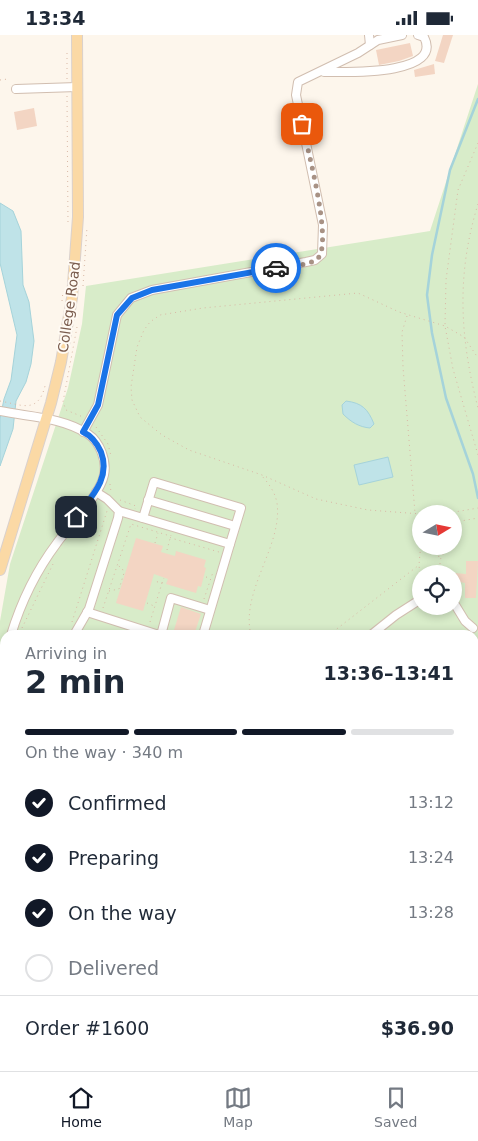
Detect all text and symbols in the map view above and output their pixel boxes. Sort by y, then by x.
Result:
text: 13:34 [25,7,85,29]
pin [281,103,323,145]
icon: bag [288,110,316,138]
courier [251,243,301,293]
icon: car [262,254,290,282]
street label: College Road [55,260,83,354]
pin [55,496,97,538]
icon: home [62,503,90,531]
north arrow [412,505,462,555]
map controls [412,505,462,615]
button: locate [412,565,462,615]
text: Arriving in [25,644,107,663]
text: 13:36–13:41 [324,662,454,684]
text: 2 min [25,663,126,701]
text: On the way · 340 m [25,743,183,762]
icon: check [25,789,53,817]
text: Confirmed [68,792,167,814]
text: 13:12 [408,793,454,812]
icon: check [25,844,53,872]
text: Preparing [68,847,159,869]
text: 13:24 [408,848,454,867]
icon: check [25,899,53,927]
text: On the way [68,902,177,924]
text: 13:28 [408,903,454,922]
text: Delivered [68,957,159,979]
text: Order #1600 [25,1017,149,1039]
text: $36.90 [381,1017,454,1039]
tab: Home [61,1084,102,1130]
tab: Map [223,1084,253,1130]
tab: Saved [374,1084,417,1130]

